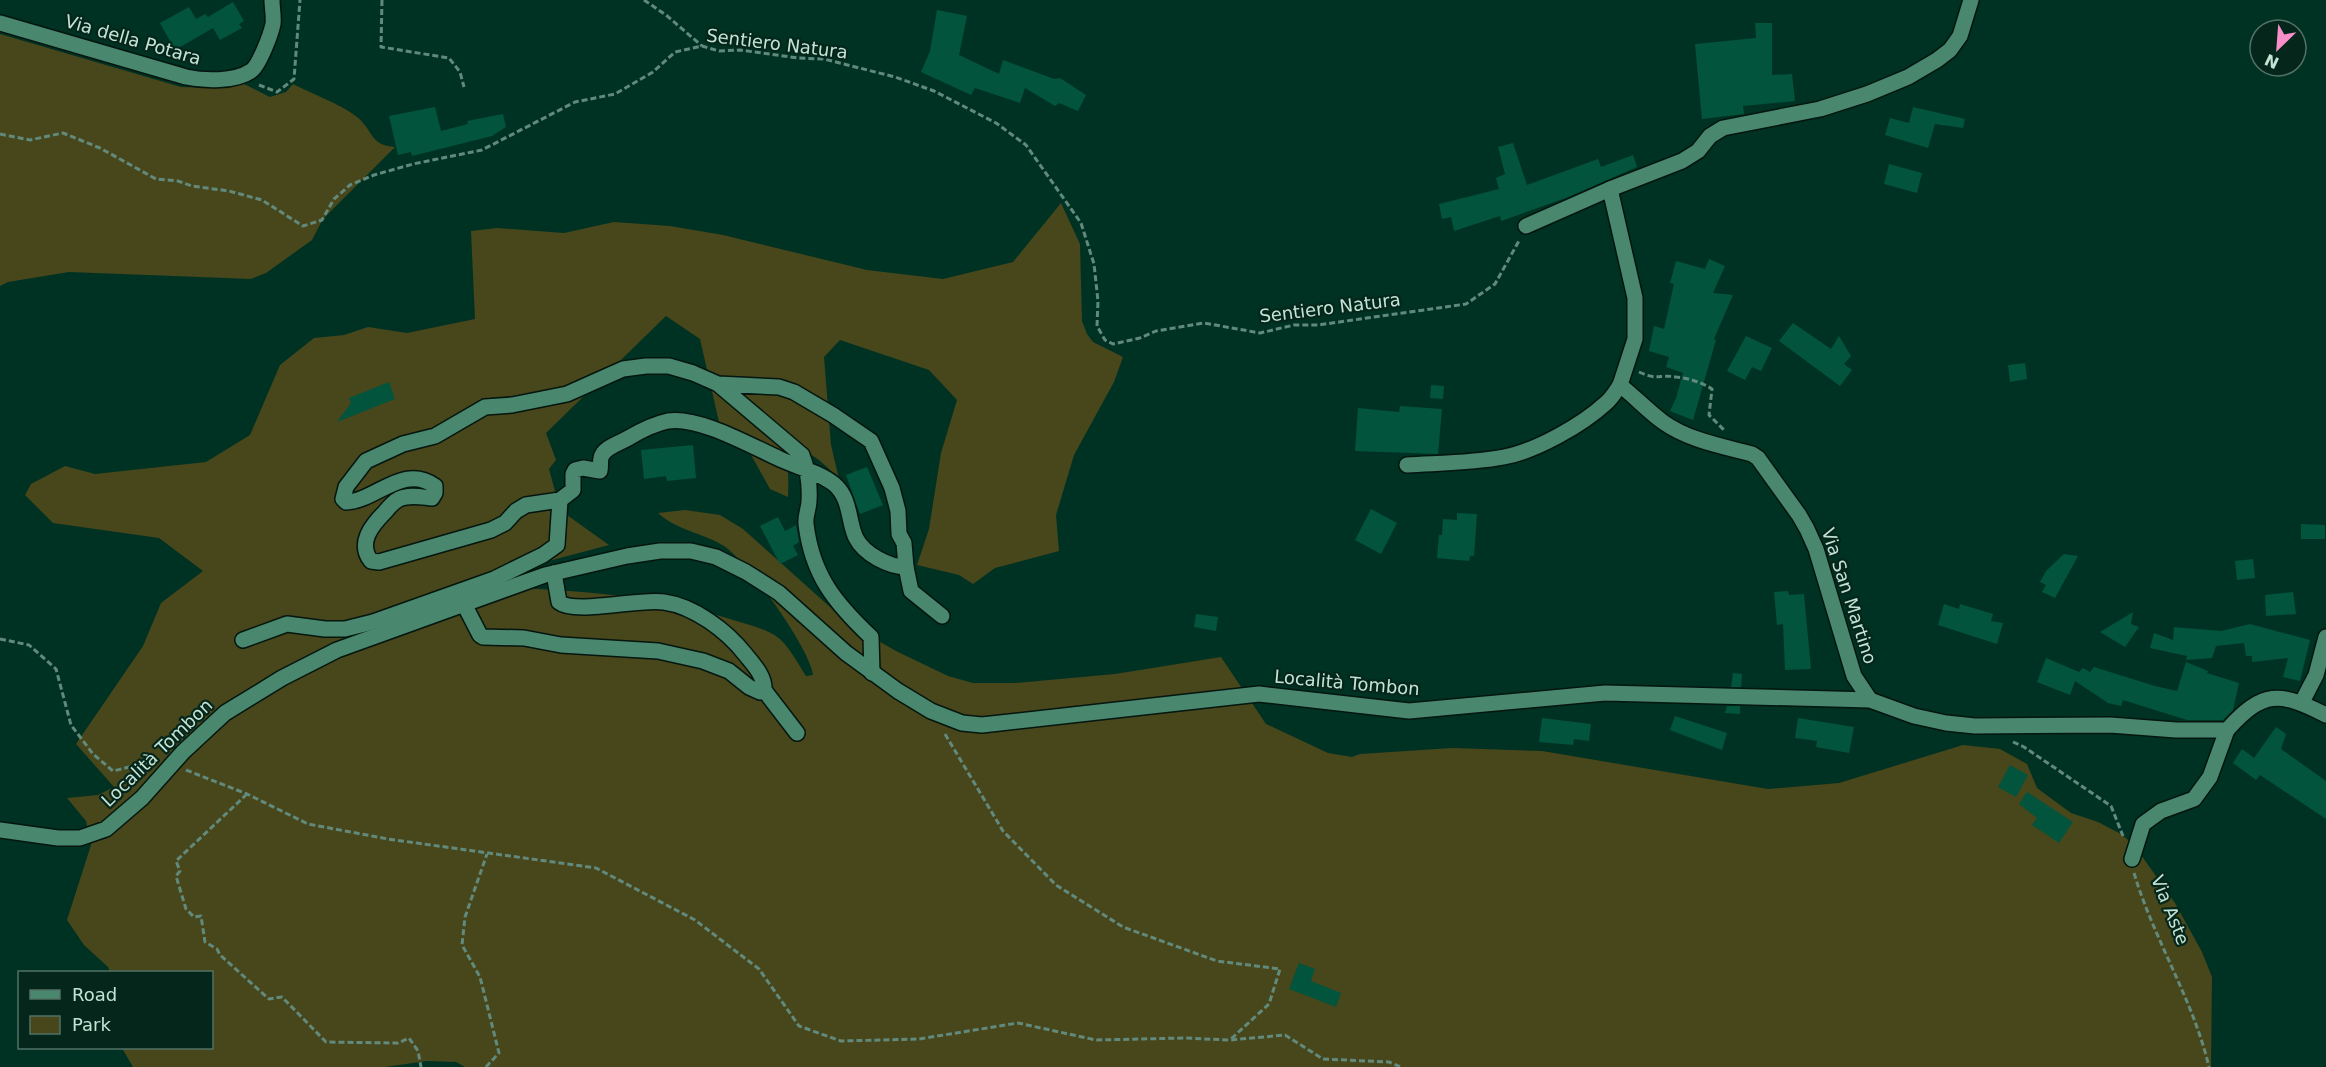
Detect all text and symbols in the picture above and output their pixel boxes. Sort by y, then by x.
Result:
street label: Via della Potara [63,10,204,69]
north arrow [2248,18,2308,78]
street label: Sentiero Natura [705,24,849,63]
text: N [2262,50,2282,73]
street label: Sentiero Natura [1258,288,1402,327]
street label: Via San Martino [1818,525,1881,666]
street label: Località Tombon [1274,666,1421,699]
street label: Località Tombon [97,694,216,811]
street label: Via Aste [2147,872,2194,948]
legend [18,971,213,1049]
text: Road [72,984,117,1005]
text: Park [72,1014,111,1035]

